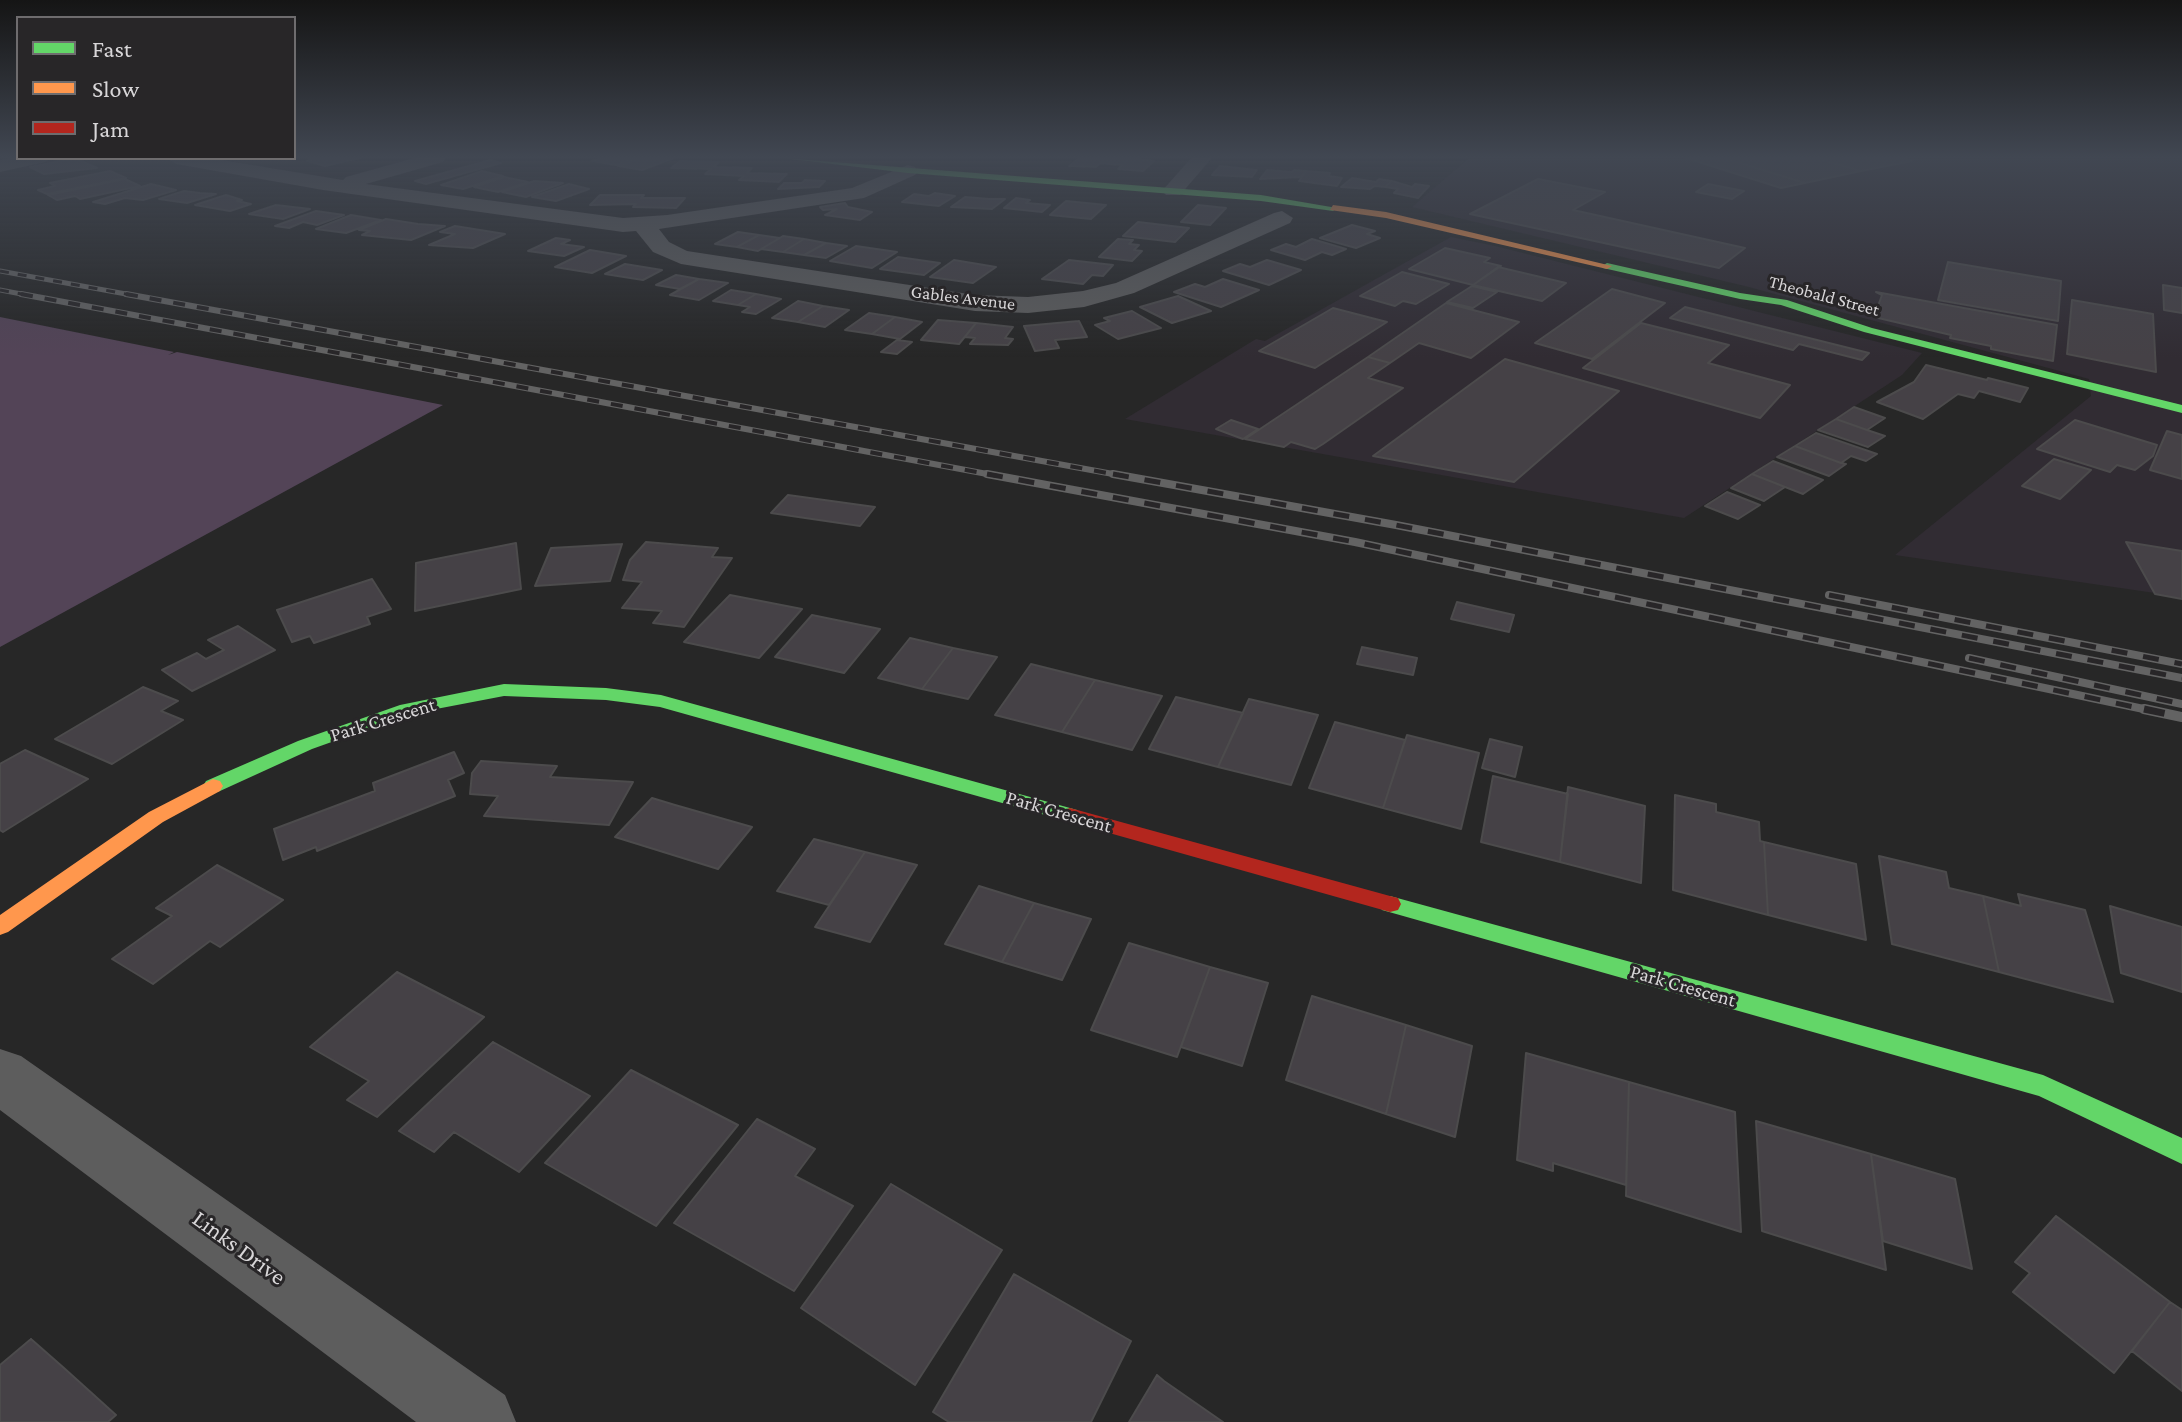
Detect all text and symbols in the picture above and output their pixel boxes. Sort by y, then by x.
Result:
legend [16,16,296,160]
text: Fast [92,35,132,62]
text: Slow [92,75,139,102]
text: Jam [92,115,130,142]
street label: Theobald Street [1766,271,1882,321]
street label: Gables Avenue [910,281,1016,315]
street label: Park Crescent [327,693,439,747]
street label: Park Crescent [1003,785,1115,839]
street label: Park Crescent [1627,959,1739,1013]
street label: Links Drive [187,1204,291,1292]

